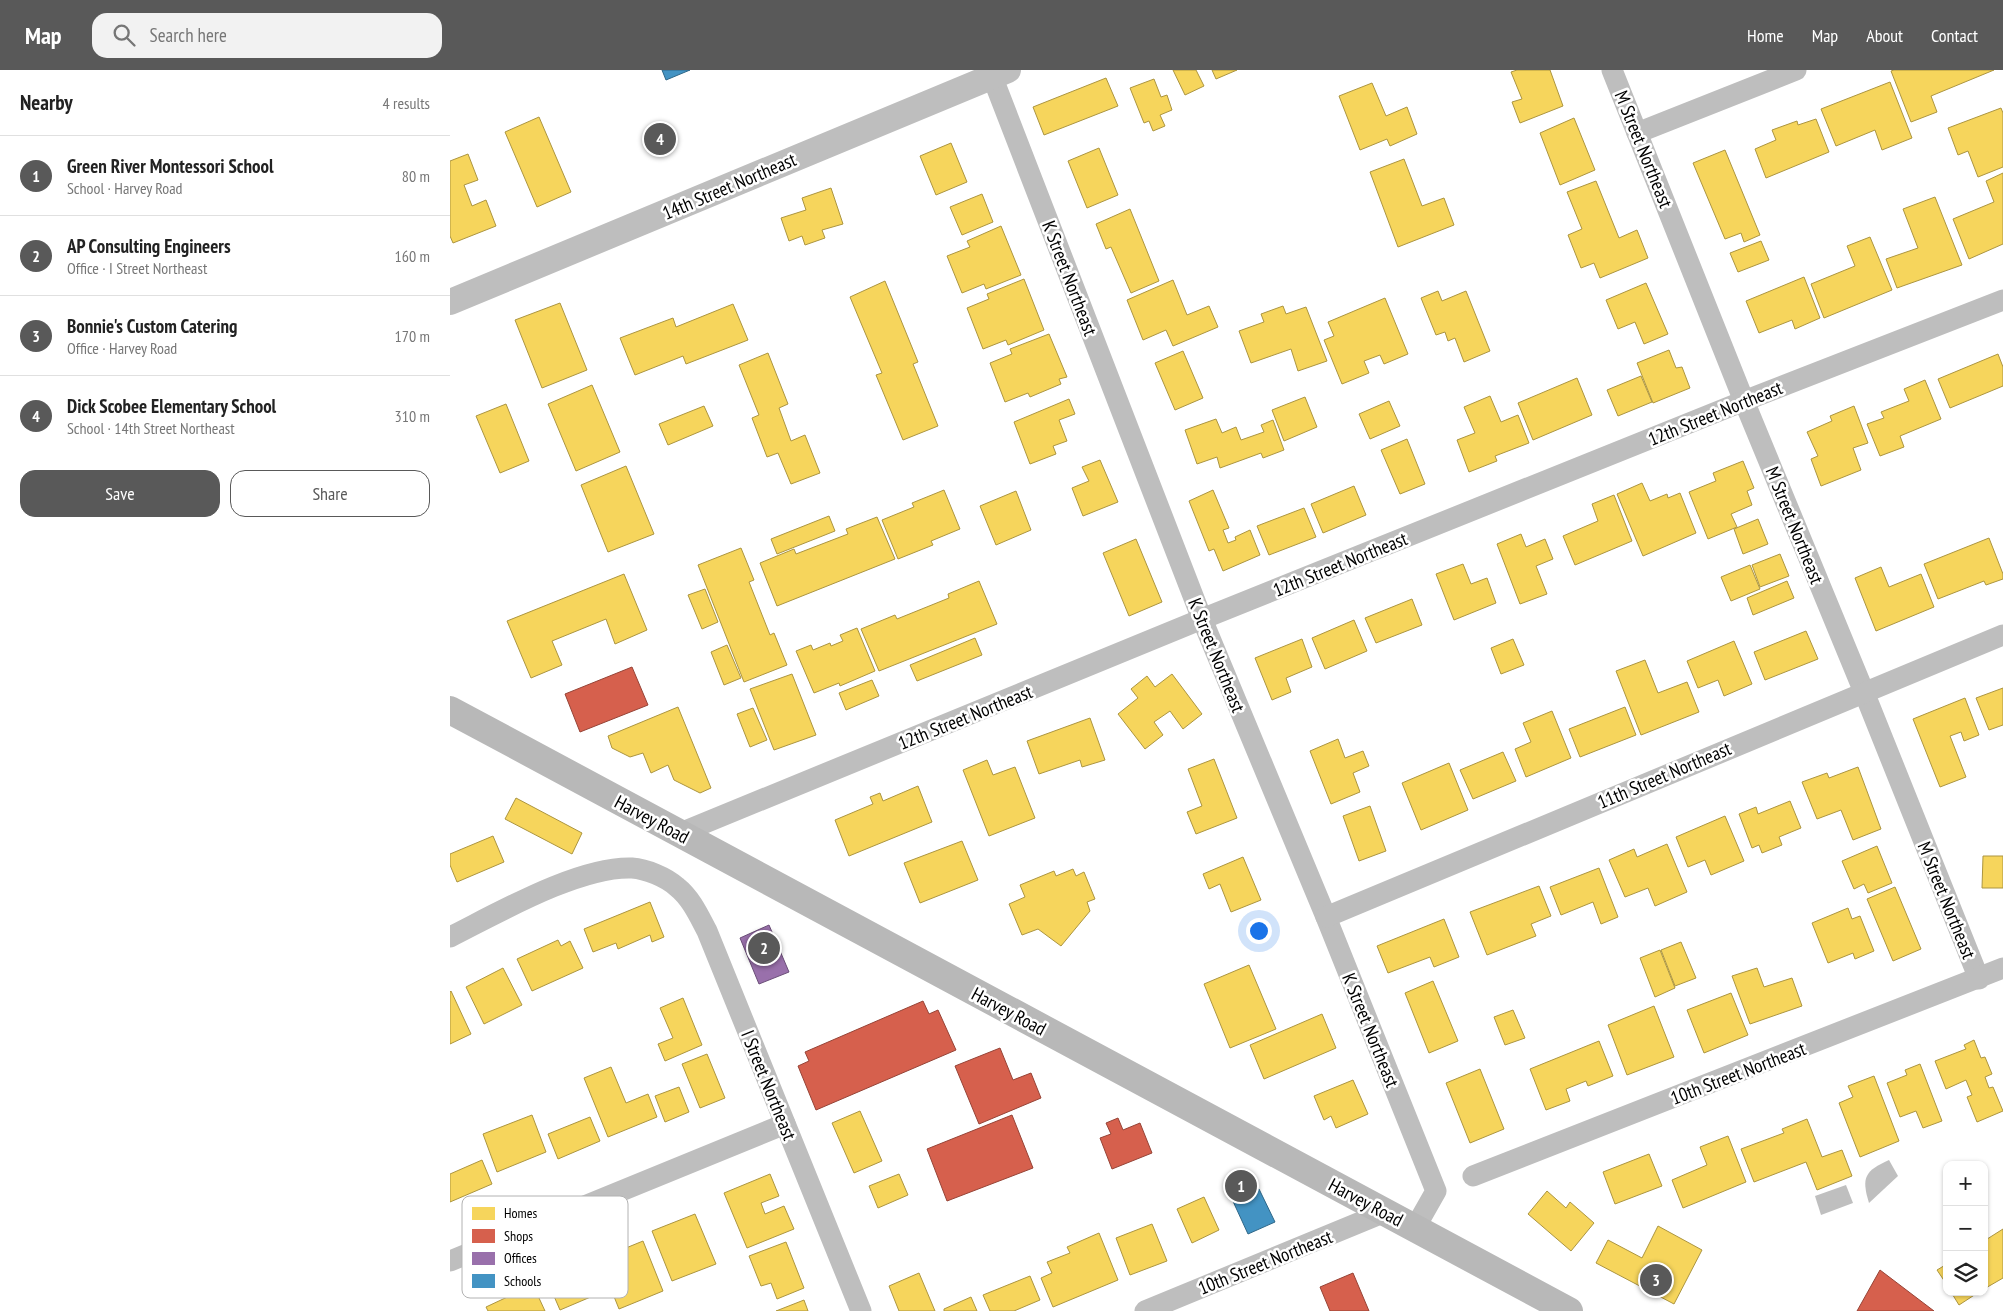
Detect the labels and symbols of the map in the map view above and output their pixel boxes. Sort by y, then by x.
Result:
street label: M Street Northeast [1610,87,1679,212]
pin: 4 [644,120,676,158]
street label: 14th Street Northeast [659,147,800,225]
street label: K Street Northeast [1037,217,1103,340]
street label: 12th Street Northeast [1644,375,1786,451]
street label: M Street Northeast [1761,463,1830,588]
street label: 12th Street Northeast [1269,526,1411,602]
street label: K Street Northeast [1183,594,1251,716]
street label: 12th Street Northeast [894,679,1036,755]
street label: 11th Street Northeast [1594,736,1735,814]
street label: Harvey Road [611,789,693,849]
street label: M Street Northeast [1913,838,1982,963]
your location [1246,918,1272,944]
pin: 2 [748,929,780,967]
street label: K Street Northeast [1337,969,1405,1091]
street label: Harvey Road [968,981,1050,1041]
street label: I Street Northeast [736,1026,802,1144]
street label: 10th Street Northeast [1667,1036,1810,1110]
pin: 1 [1225,1167,1257,1205]
street label: Harvey Road [1325,1172,1407,1232]
legend [462,1196,628,1298]
text: Homes [504,1204,537,1222]
street label: 10th Street Northeast [1194,1224,1336,1300]
text: Shops [504,1227,533,1245]
text: Offices [504,1249,537,1267]
pin: 3 [1640,1261,1672,1299]
text: Schools [504,1272,541,1290]

